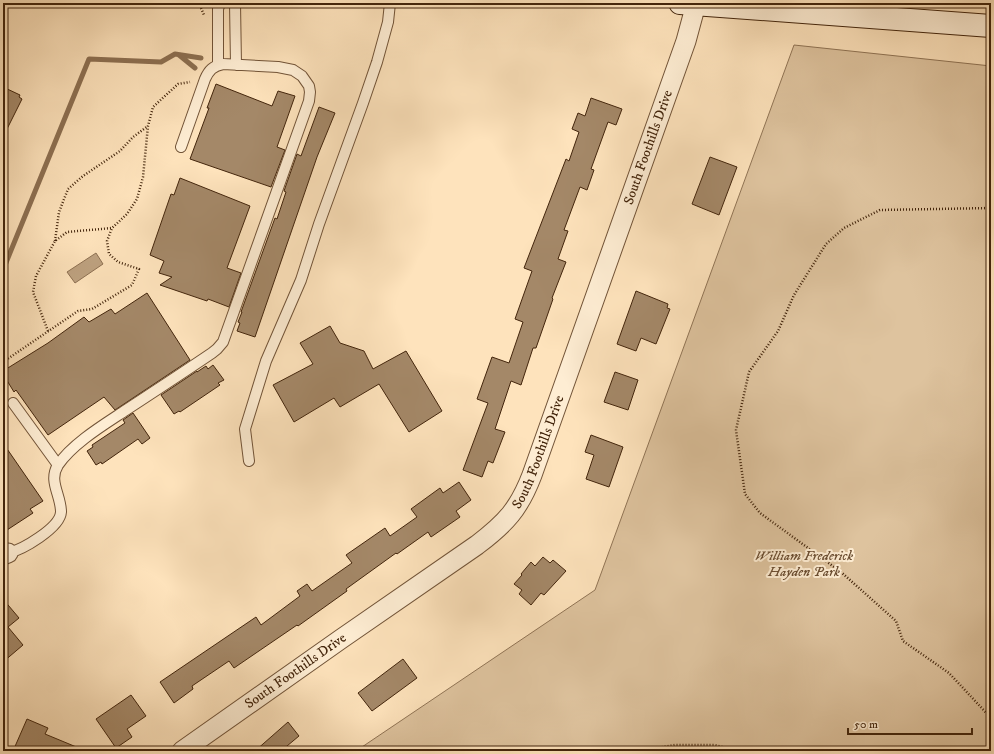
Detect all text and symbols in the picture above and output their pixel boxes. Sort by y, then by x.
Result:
street label: South Foothills Drive [620,88,677,207]
street label: South Foothills Drive [508,393,569,512]
park label: William Frederick Hayden Park [755,547,853,581]
street label: South Foothills Drive [241,629,350,713]
scale bar [848,710,972,736]
text: 50 m [854,717,878,732]

